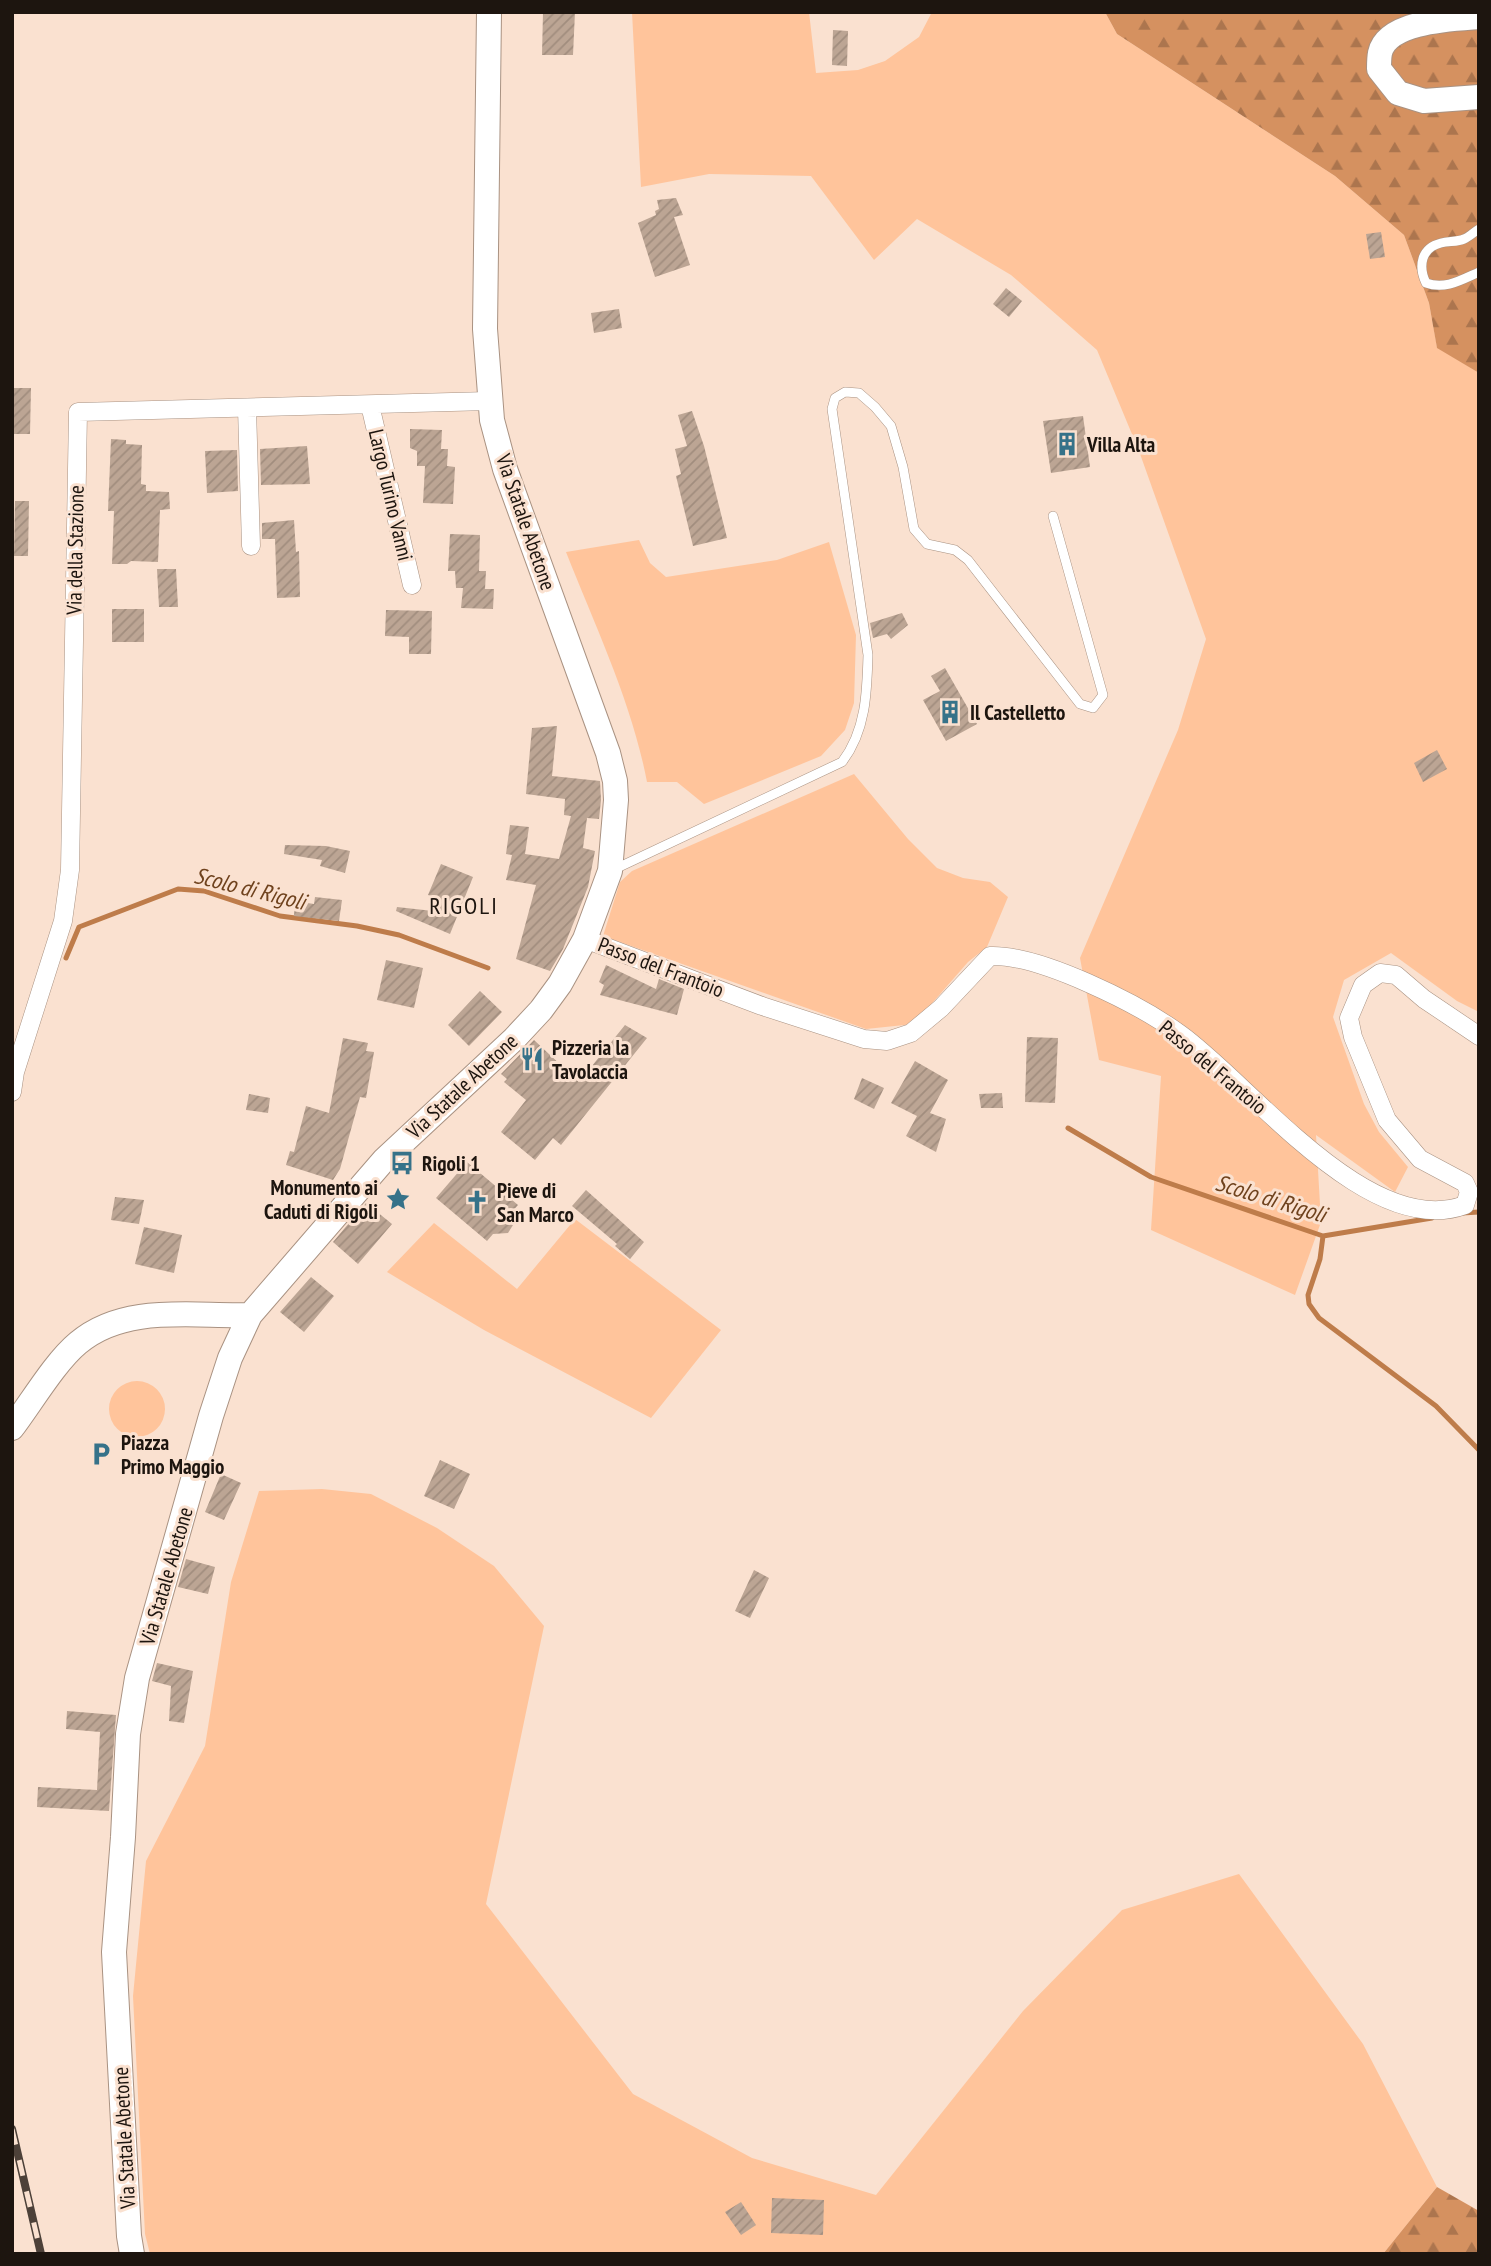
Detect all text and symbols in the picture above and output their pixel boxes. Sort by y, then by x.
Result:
street label: Largo Turino Vanni [363,427,419,563]
building icon: Villa Alta [1053,430,1081,458]
place label: Villa Alta [1086,431,1155,458]
street label: Via Statale Abetone [490,449,562,594]
street label: Via della Stazione [60,485,90,616]
building icon: Il Castelletto [936,698,964,726]
place label: Il Castelletto [970,699,1065,726]
water label: Scolo di Rigoli [191,860,312,917]
district label: RIGOLI [429,890,499,921]
street label: Passo del Frantoio [594,931,728,1003]
street label: Passo del Frantoio [1154,1014,1272,1120]
street label: Via Statale Abetone [400,1028,523,1145]
place label: Pizzeria la Tavolaccia [552,1034,630,1085]
restaurant icon: Pizzeria la Tavolaccia [518,1045,546,1073]
bus stop icon: Rigoli 1 [388,1149,416,1177]
place label: Rigoli 1 [422,1150,480,1177]
water label: Scolo di Rigoli [1212,1167,1333,1229]
place label: Monumento ai Caduti di Rigoli [264,1174,378,1225]
place label: Pieve di San Marco [497,1177,574,1228]
place icon: Monumento ai Caduti di Rigoli [384,1185,412,1213]
church icon: Pieve di San Marco [463,1188,491,1216]
place label: Piazza Primo Maggio [121,1429,224,1480]
parking icon: Piazza Primo Maggio [87,1440,115,1468]
street label: Via Statale Abetone [133,1504,199,1649]
street label: Via Statale Abetone [107,2066,141,2211]

